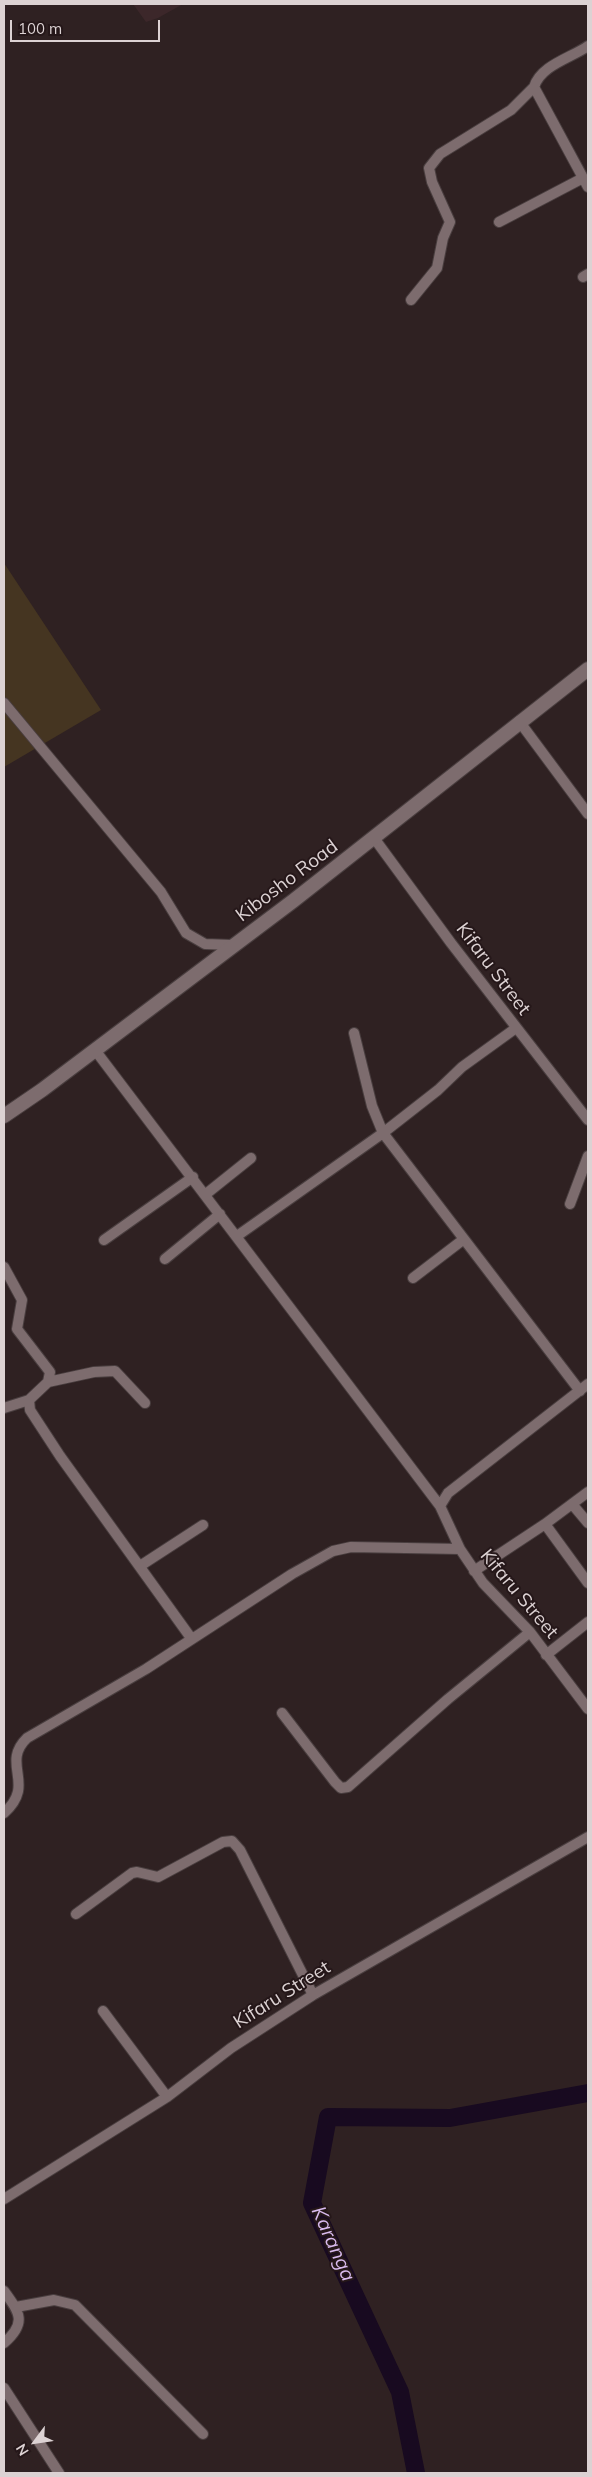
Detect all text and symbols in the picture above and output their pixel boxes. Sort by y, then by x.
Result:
scale bar [12,10,162,42]
text: 100 m [18,19,62,38]
street label: Kibosho Road [232,835,342,927]
street label: Kifaru Street [451,918,535,1020]
street label: Kifaru Street [475,1545,563,1643]
street label: Kifaru Street [229,1956,335,2034]
water label: Karanga [306,2203,360,2285]
north arrow [10,2417,60,2467]
text: N [12,2441,33,2459]

